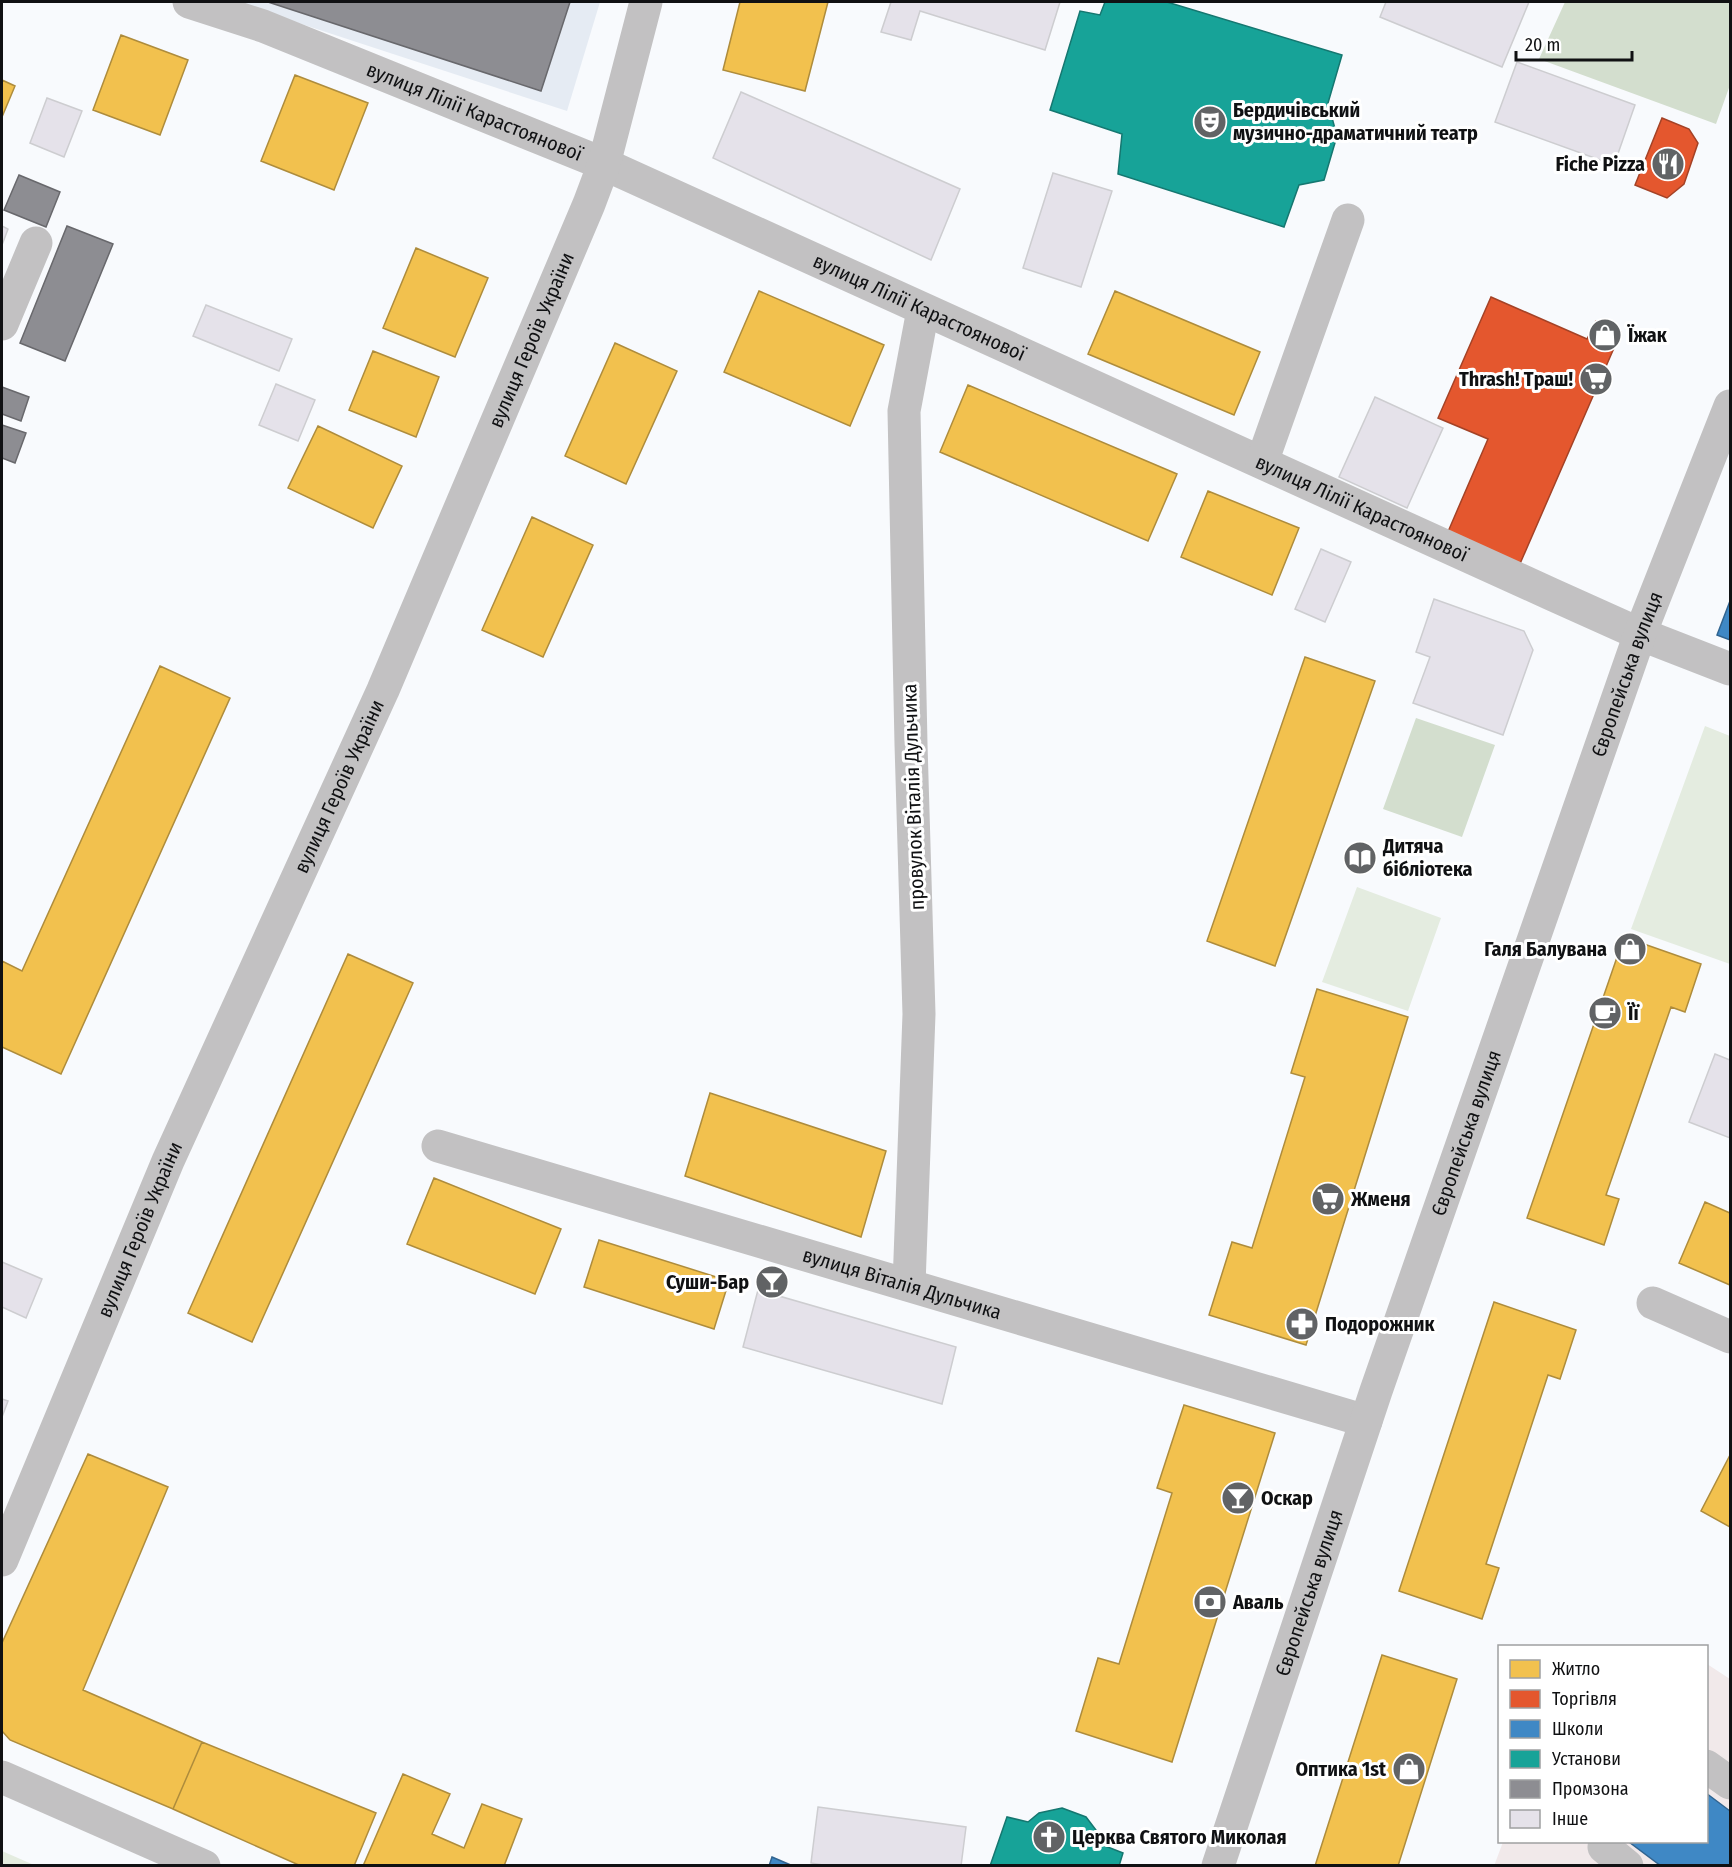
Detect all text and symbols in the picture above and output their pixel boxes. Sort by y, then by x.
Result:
scale bar [1516,24,1632,62]
text: 20 m [1525,34,1560,56]
street label: вулиця Лілії Карастоянової [363,57,587,166]
place label: Бердичівський музично-драматичний театр [1233,98,1478,145]
theatre icon: Бердичівський музично-драматичний театр [1192,104,1228,140]
restaurant icon: Fiche Pizza [1650,146,1686,182]
place label: Fiche Pizza [1555,152,1645,176]
street label: вулиця Героїв України [484,249,579,431]
street label: вулиця Лілії Карастоянової [809,249,1030,366]
shop icon: Їжак [1587,317,1623,353]
place label: Їжак [1627,323,1668,347]
supermarket icon: Thrash! Траш! [1578,361,1614,397]
place label: Thrash! Траш! [1459,367,1573,391]
street label: вулиця Лілії Карастоянової [1252,449,1473,567]
street label: Європейська вулиця [1586,588,1668,760]
street label: провулок Віталія Дульчика [897,683,929,911]
street label: вулиця Героїв України [289,696,389,877]
place label: Дитяча бібліотека [1382,834,1473,881]
library icon: Дитяча бібліотека [1342,840,1378,876]
shop icon: Галя Балувана [1612,931,1648,967]
place label: Галя Балувана [1484,937,1607,961]
cafe icon: Її [1587,995,1623,1031]
place label: Її [1627,1001,1640,1025]
street label: Європейська вулиця [1426,1047,1506,1219]
street label: вулиця Героїв України [92,1138,187,1321]
supermarket icon: Жменя [1310,1181,1346,1217]
place label: Жменя [1350,1187,1411,1211]
street label: вулиця Віталія Дульчика [800,1243,1004,1324]
bar icon: Суши-Бар [754,1264,790,1300]
place label: Суши-Бар [666,1270,749,1294]
pharmacy icon: Подорожник [1284,1306,1320,1342]
place label: Подорожник [1325,1312,1435,1336]
bar icon: Оскар [1220,1480,1256,1516]
place label: Оскар [1261,1486,1313,1510]
street label: Європейська вулиця [1270,1506,1348,1679]
bank icon: Аваль [1192,1584,1228,1620]
place label: Аваль [1232,1590,1284,1614]
legend [1498,1645,1708,1843]
text: Житло [1552,1658,1600,1680]
text: Торгівля [1552,1688,1617,1710]
text: Школи [1552,1718,1603,1740]
text: Установи [1551,1748,1621,1770]
shop icon: Оптика 1st [1391,1751,1427,1787]
place label: Оптика 1st [1295,1757,1387,1781]
text: Промзона [1552,1778,1629,1800]
text: Інше [1552,1808,1588,1830]
church icon: Церква Святого Миколая [1031,1819,1067,1855]
place label: Церква Святого Миколая [1072,1825,1287,1849]

